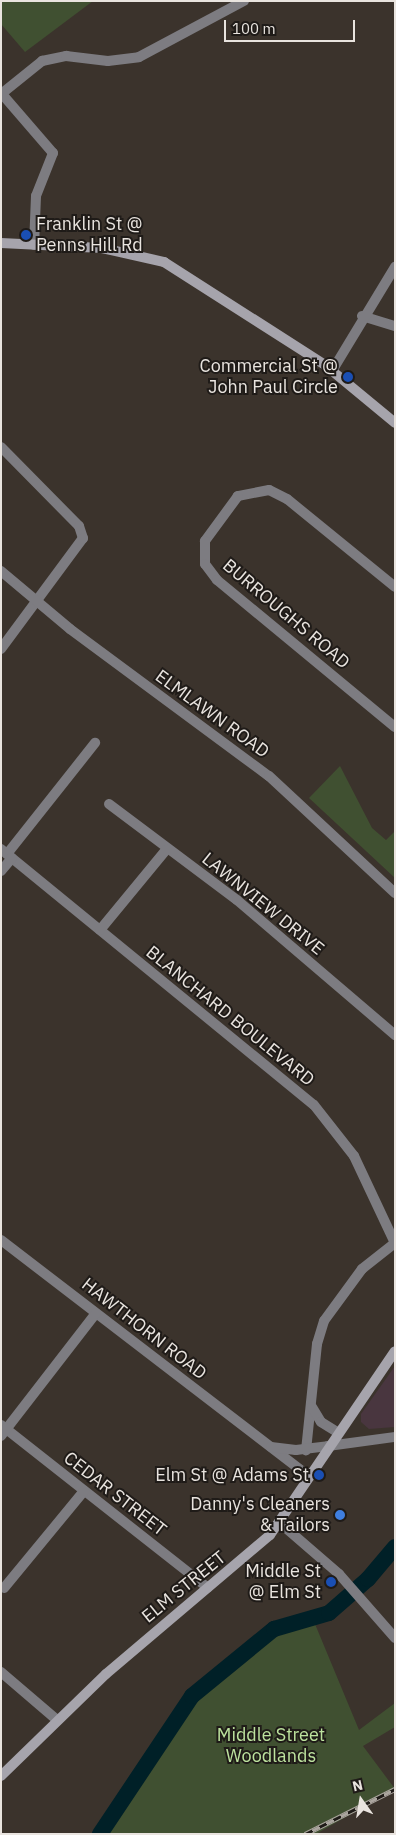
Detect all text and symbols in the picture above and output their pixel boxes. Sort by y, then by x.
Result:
scale bar [226,10,357,42]
text: 100 m [232,19,276,38]
place label: Franklin St @ Penns Hill Rd [36,214,143,256]
marker: Franklin St @ Penns Hill Rd [20,229,32,241]
place label: Commercial St @ John Paul Circle [200,356,338,398]
marker: Commercial St @ John Paul Circle [342,371,354,383]
street label: BURROUGHS ROAD [218,555,354,673]
street label: ELMLAWN ROAD [151,665,273,763]
street label: LAWNVIEW DRIVE [198,848,328,960]
street label: BLANCHARD BOULEVARD [142,942,318,1090]
street label: HAWTHORN ROAD [77,1274,211,1384]
street label: CEDAR STREET [59,1447,171,1541]
place label: Elm St @ Adams St [155,1464,309,1486]
marker: Elm St @ Adams St [313,1469,325,1481]
place label: Danny's Cleaners & Tailors [190,1494,330,1536]
marker: Danny's Cleaners & Tailors [334,1509,346,1521]
street label: ELM STREET [138,1547,230,1627]
place label: Middle St @ Elm St [245,1561,321,1604]
marker: Middle St @ Elm St [325,1576,337,1588]
park label: Middle Street Woodlands [217,1725,325,1768]
north arrow [336,1775,386,1825]
text: N [351,1775,365,1795]

